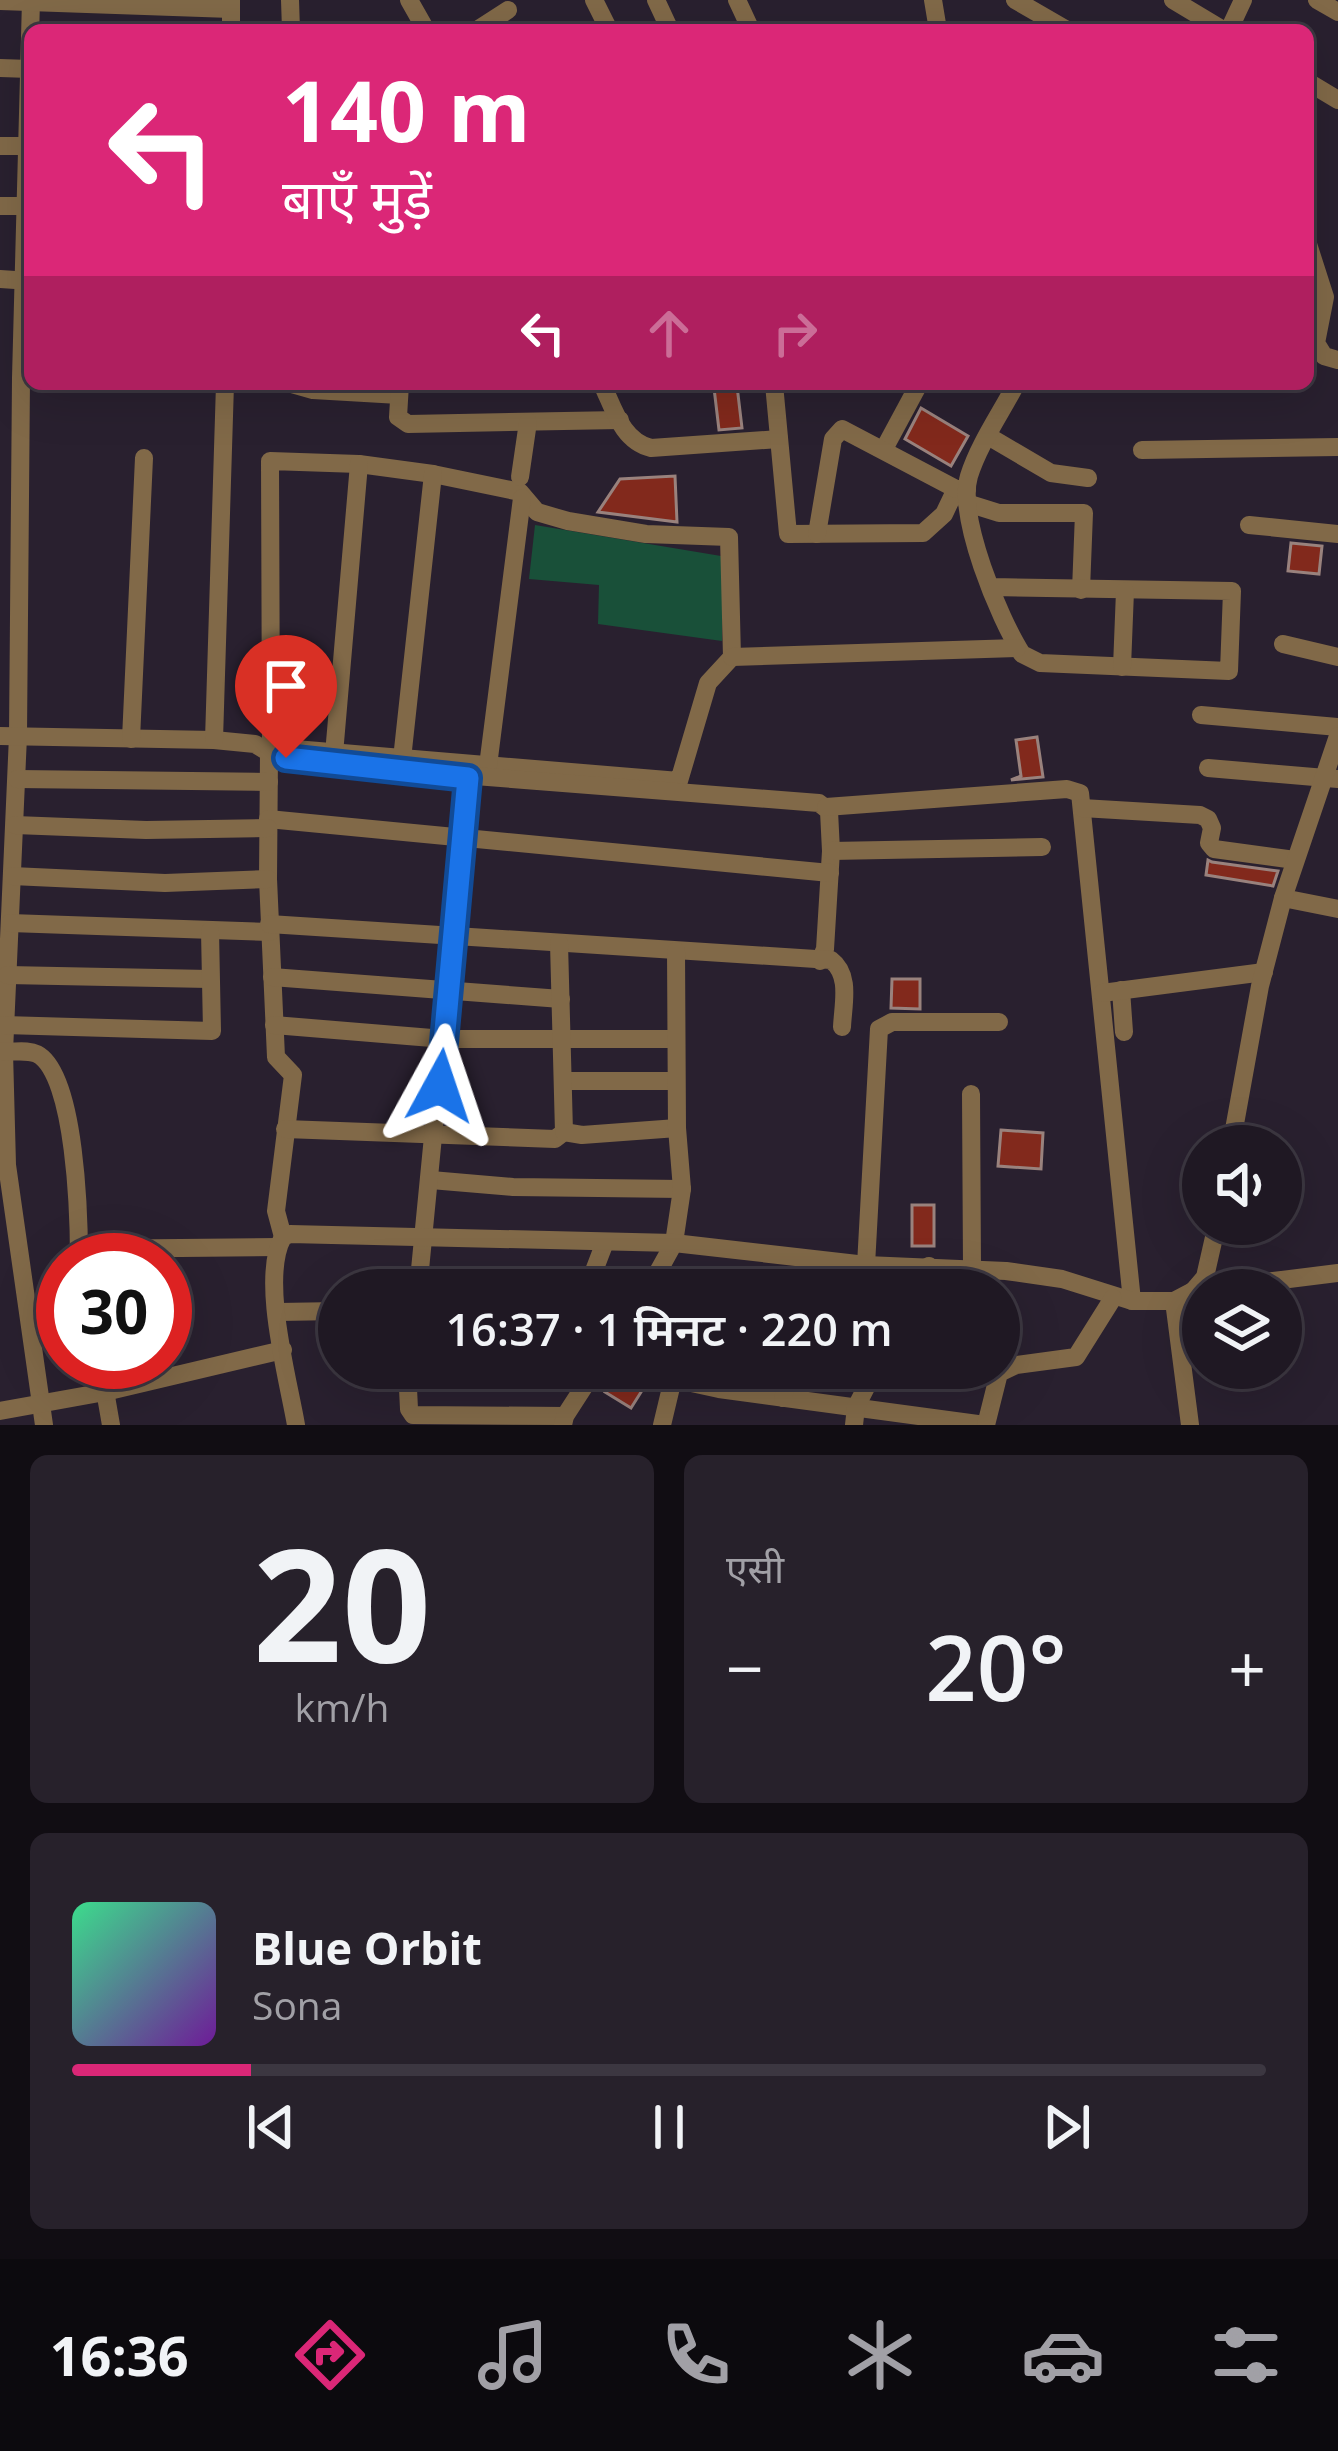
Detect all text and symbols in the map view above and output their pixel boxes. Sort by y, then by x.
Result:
text: 140 m [282,52,530,167]
icon: left [84,72,240,228]
text: बाएँ मुड़ें [282,161,432,235]
icon: left [510,300,576,366]
icon: ahead [636,300,702,366]
icon: right [762,300,828,366]
pin [235,635,337,758]
icon: arrive [253,653,319,719]
position arrow [377,1023,503,1149]
map controls [1182,1125,1302,1389]
button: sound [1182,1125,1302,1245]
speed limit sign: 30 [36,1233,192,1389]
button: layers [1182,1269,1302,1389]
text: 16:37 · 1 मिनट · 220 m [445,1298,893,1359]
text: 20 [253,1495,431,1708]
text: एसी [726,1541,784,1594]
text: 20° [925,1605,1067,1727]
text: − [726,1622,764,1712]
text: + [1228,1622,1266,1712]
text: km/h [295,1680,389,1733]
text: Blue Orbit [252,1917,482,1978]
text: Sona [252,1978,342,2031]
icon: previous [238,2094,304,2160]
icon: pause [636,2094,702,2160]
icon: next [1034,2094,1100,2160]
icon: directions [288,2313,372,2397]
icon: music [471,2313,555,2397]
icon: phone [654,2313,738,2397]
icon: climate [838,2313,922,2397]
icon: car [1021,2313,1105,2397]
icon: filters [1204,2313,1288,2397]
text: 16:36 [50,2318,189,2392]

